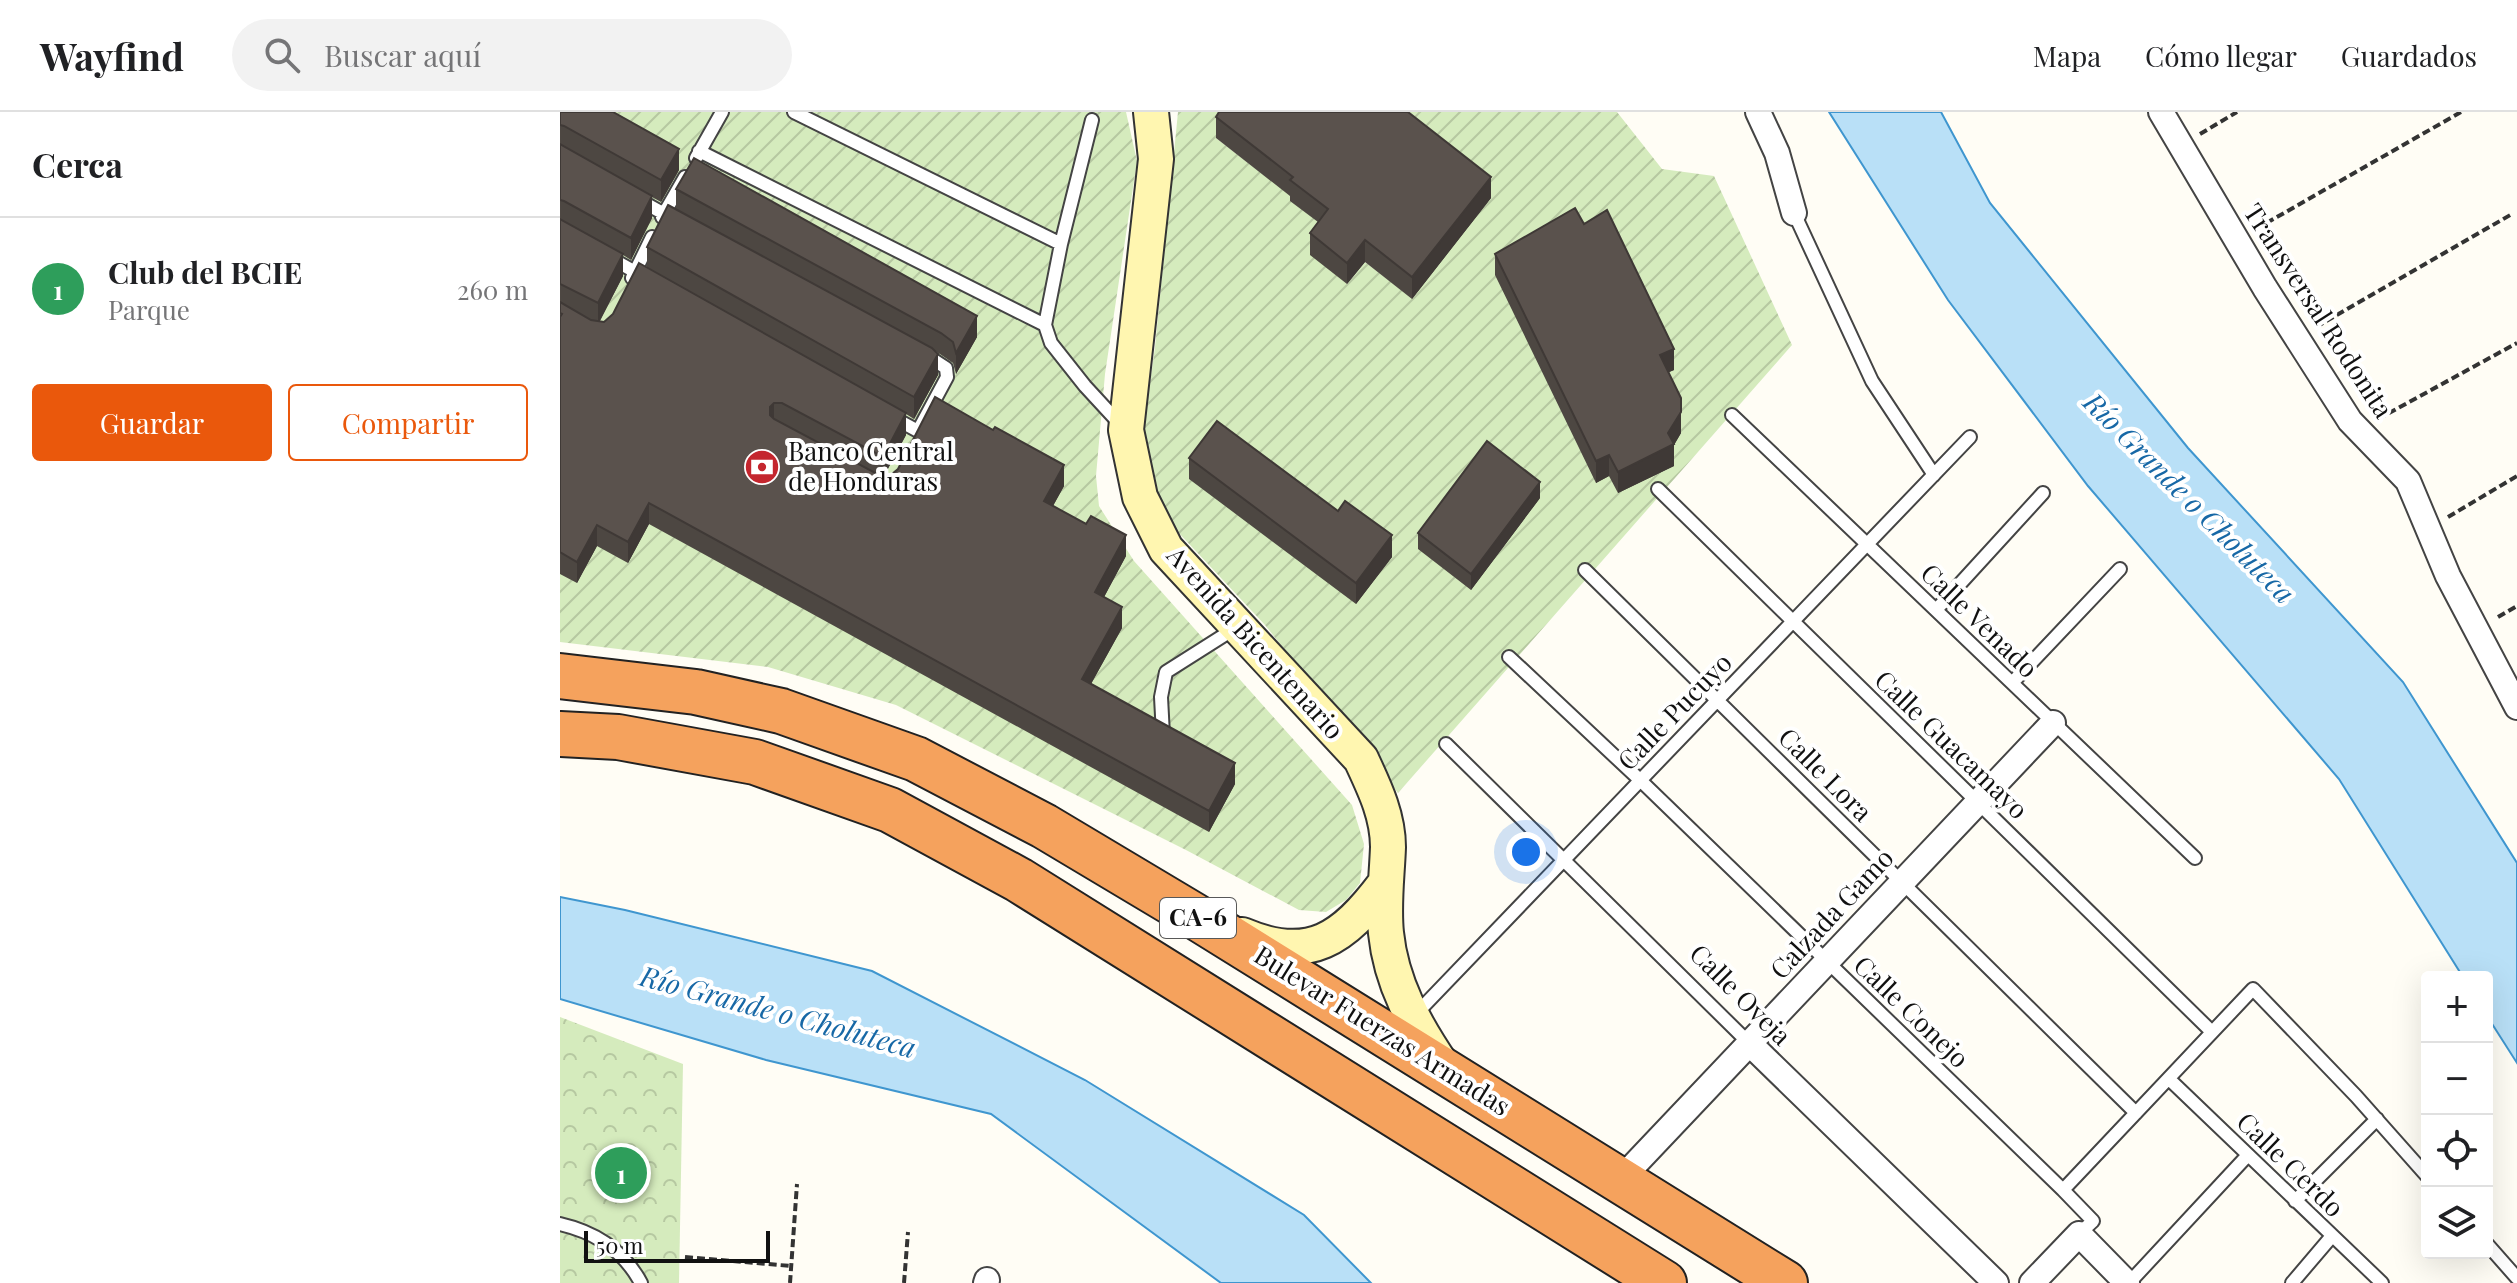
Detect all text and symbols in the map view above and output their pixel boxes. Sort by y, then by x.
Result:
search box [232,19,792,91]
text: Wayfind [40,30,184,81]
icon: search [260,33,304,77]
text: Buscar aquí [324,35,481,75]
text: Mapa [2033,37,2101,74]
text: Cómo llegar [2145,37,2297,74]
text: Guardados [2341,37,2477,74]
text: Cerca [32,141,123,187]
street label: Transversal Rodonita [2237,196,2402,424]
text: Club del BCIE [108,252,302,292]
text: 1 [53,272,63,307]
text: 260 m [457,272,528,307]
text: Parque [108,292,190,327]
water label: Río Grande o Choluteca [2076,383,2304,610]
button: Guardar [32,384,272,461]
button: Compartir [288,384,528,461]
place label: Banco Central de Honduras [788,433,954,498]
bank icon: Banco Central de Honduras [743,448,781,486]
street label: Avenida Bicentenario [1159,537,1352,746]
street label: Calle Venado [1914,555,2046,685]
street label: Calle Pucuyo [1609,645,1739,777]
street label: Calle Guacamayo [1868,662,2036,826]
street label: Calle Lora [1772,719,1881,828]
your location [1506,832,1546,872]
street label: Calzada Gamo [1761,840,1900,986]
road number: CA-6 [1160,898,1236,938]
street label: Calle Oveja [1683,936,1799,1052]
street label: Bulevar Fuerzas Armadas [1248,937,1517,1123]
street label: Calle Conejo [1847,947,1977,1075]
water label: Río Grande o Choluteca [635,956,920,1065]
map controls [2421,971,2493,1259]
button: + [2421,971,2493,1043]
button: − [2421,1043,2493,1115]
street label: Calle Cerdo [2230,1104,2352,1224]
button: locate [2421,1115,2493,1187]
pin: 1 [595,1143,647,1203]
button: layers [2421,1187,2493,1259]
scale bar [584,1227,770,1263]
text: 50 m [596,1230,643,1260]

